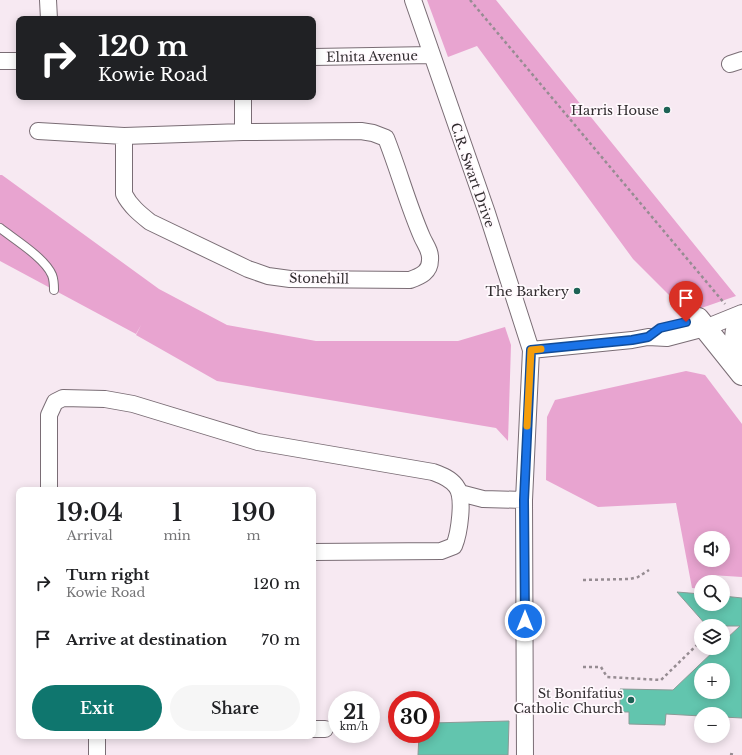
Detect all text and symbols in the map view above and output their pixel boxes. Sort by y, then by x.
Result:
text: 120 m [98,29,188,64]
icon: right [32,32,84,84]
street label: Elnita Avenue [326,47,418,66]
text: Kowie Road [98,64,208,86]
place label: Harris House [571,102,659,119]
marker: Harris House [662,105,672,115]
street label: C.R. Swart Drive [447,121,498,230]
street label: Stonehill [289,269,349,288]
pin [669,281,703,322]
place label: The Barkery [486,283,570,300]
marker: The Barkery [572,286,582,296]
icon: arrive [675,287,697,309]
text: 19:04 [56,498,123,527]
text: 1 [172,498,182,527]
text: 190 [231,498,276,527]
text: Arrival [67,527,113,544]
text: min [163,527,191,544]
text: m [246,527,260,544]
map controls [694,531,730,743]
button: sound [694,531,730,567]
text: Turn right [66,565,149,584]
icon: right [32,572,54,594]
text: 120 m [253,574,300,593]
button: search [694,575,730,611]
text: Kowie Road [66,584,145,601]
position arrow [504,600,546,642]
button: layers [694,619,730,655]
icon: arrive [32,628,54,650]
text: Arrive at destination [66,630,227,649]
text: 70 m [261,630,300,649]
button: + [694,663,730,699]
button: Exit [32,685,162,731]
button: Share [170,685,300,731]
place label: St Bonifatius Catholic Church [514,685,623,717]
speed limit sign: 30 [388,691,440,743]
marker: St Bonifatius Catholic Church [626,695,636,705]
text: 21 [343,700,365,724]
button: − [694,707,730,743]
text: km/h [340,720,368,733]

